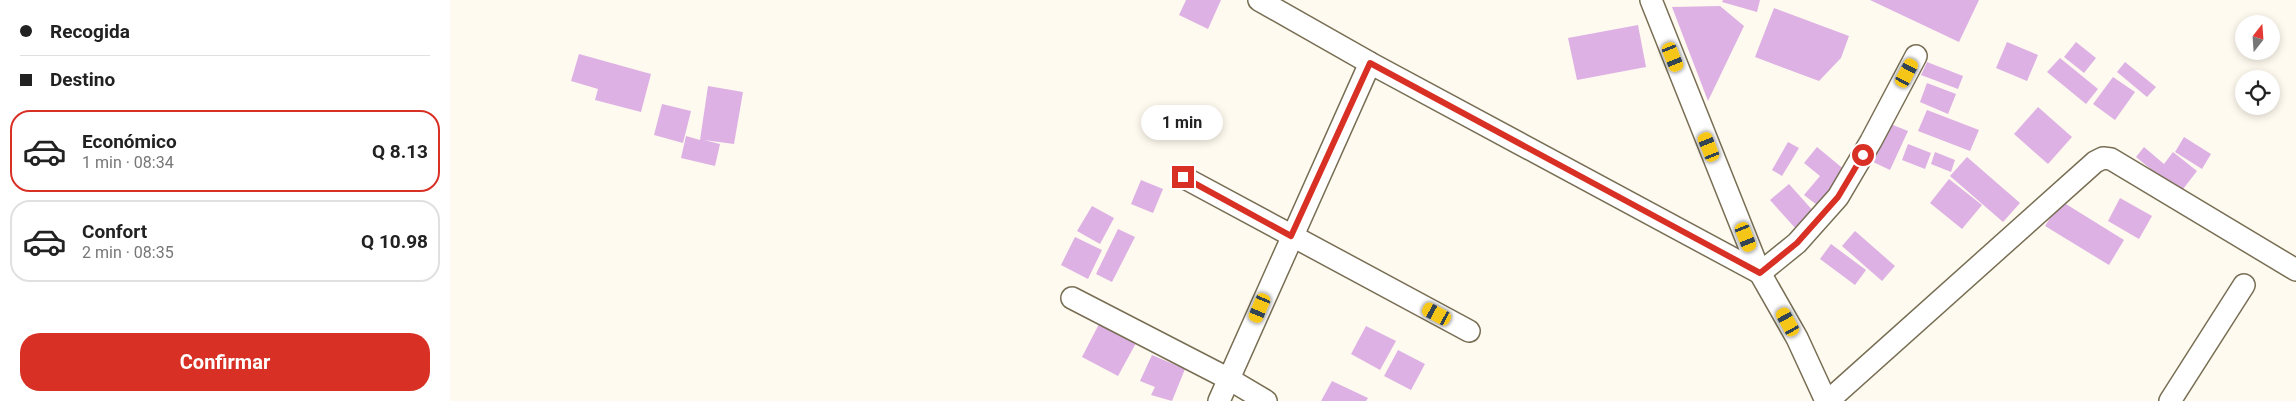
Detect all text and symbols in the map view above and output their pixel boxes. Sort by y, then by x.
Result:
north arrow [2235,15,2280,60]
map controls [2235,15,2280,115]
text: Recogida [50,20,130,43]
car [1660,40,1685,74]
car [1893,56,1920,90]
text: Destino [50,68,115,91]
button: locate [2235,70,2280,115]
callout: 1 min [1142,104,1224,140]
text: 1 min [1162,113,1202,132]
icon: car [22,129,67,174]
text: Económico [82,130,177,153]
car [1696,130,1721,164]
text: Q 8.13 [372,140,428,163]
route start [1852,144,1874,166]
text: 1 min · 08:34 [82,153,174,172]
route end [1172,166,1194,188]
icon: car [22,219,67,264]
text: Confort [82,220,147,243]
car [1733,220,1758,254]
text: Q 10.98 [361,230,428,253]
text: 2 min · 08:35 [82,243,174,262]
car [1247,291,1272,325]
car [1420,300,1453,328]
car [1774,305,1801,339]
button: Confirmar [20,333,430,391]

